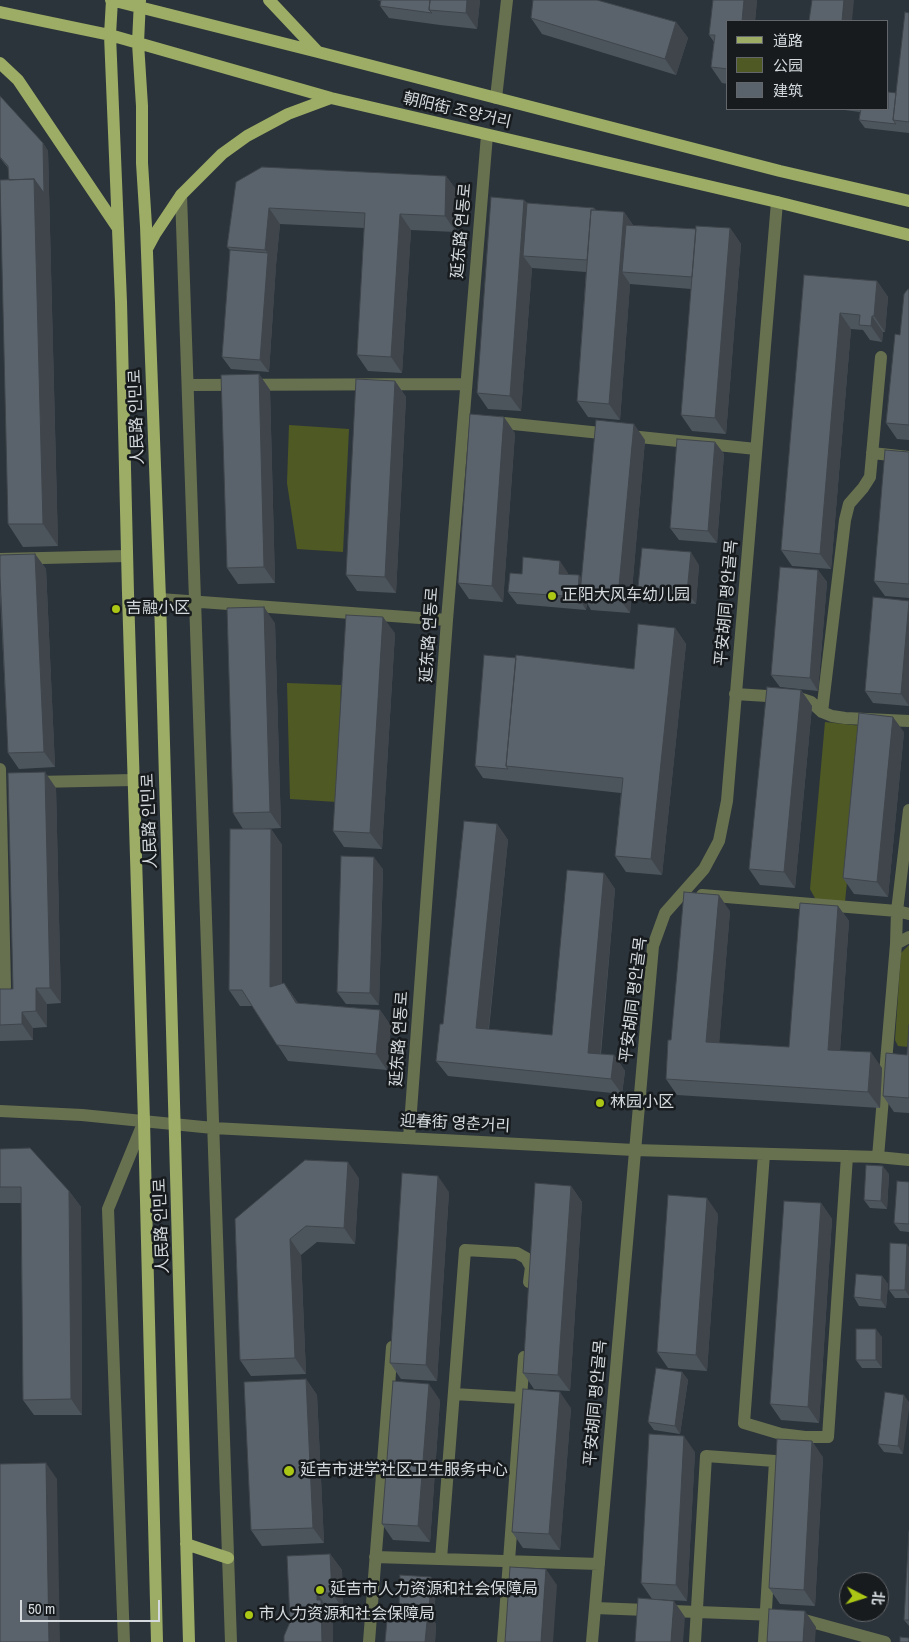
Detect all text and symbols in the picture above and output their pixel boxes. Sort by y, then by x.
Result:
legend [726,20,889,110]
text: 道路 [773,30,803,51]
text: 公园 [773,55,803,76]
text: 建筑 [773,80,803,101]
street label: 朝阳街 조양거리 [401,89,513,133]
street label: 延东路 연동로 [448,182,476,280]
street label: 人民路 인민로 [126,369,148,465]
street label: 平安胡同 평안골목 [712,539,742,667]
place label: 正阳大风车幼儿园 [562,586,690,606]
street label: 延东路 연동로 [417,587,443,683]
marker: 正阳大风车幼儿园 [546,590,558,602]
place label: 吉融小区 [126,599,190,619]
marker: 吉融小区 [110,603,122,615]
street label: 人民路 인민로 [139,773,161,869]
street label: 平安胡同 평안골목 [617,936,651,1064]
street label: 延东路 연동로 [387,991,413,1087]
place label: 林园小区 [610,1093,674,1113]
marker: 林园小区 [594,1097,606,1109]
street label: 迎春街 영춘거리 [399,1112,511,1136]
street label: 人民路 인민로 [151,1178,173,1274]
street label: 平安胡同 평안골목 [581,1339,611,1467]
place label: 延吉市进学社区卫生服务中心 [300,1461,508,1481]
marker: 延吉市进学社区卫生服务中心 [282,1464,296,1478]
north arrow [839,1572,889,1622]
place label: 延吉市人力资源和社会保障局 [330,1580,538,1600]
marker: 延吉市人力资源和社会保障局 [314,1584,326,1596]
scale bar [22,1590,162,1622]
text: 北 [868,1590,888,1606]
text: 50 m [28,1598,55,1619]
place label: 市人力资源和社会保障局 [259,1605,435,1625]
marker: 市人力资源和社会保障局 [243,1609,255,1621]

